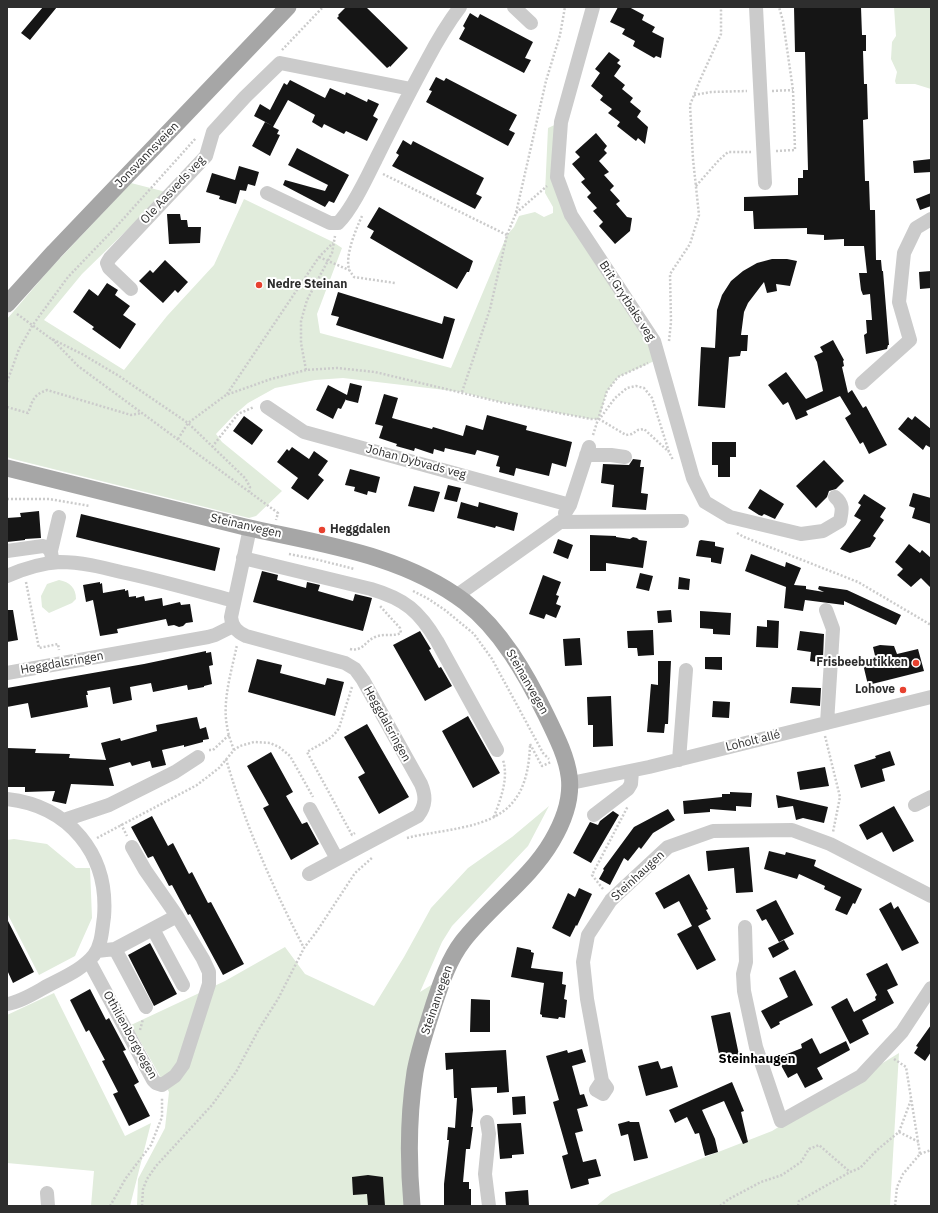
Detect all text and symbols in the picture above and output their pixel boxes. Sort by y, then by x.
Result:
street label: Jonsvannsveien [112,119,182,191]
street label: Ole Aasveds veg [138,153,208,227]
street label: Brit Grytbaks veg [596,258,658,344]
place label: Nedre Steinan [267,278,347,292]
marker: Nedre Steinan [254,280,264,290]
street label: Johan Dybvads veg [364,442,468,482]
street label: Steinanvegen [209,511,283,541]
place label: Heggdalen [330,523,390,537]
marker: Heggdalen [317,525,327,535]
street label: Steinanvegen [503,647,551,717]
street label: Heggdalsringen [19,649,105,677]
place label: Frisbeebutikken [816,656,908,670]
marker: Frisbeebutikken [911,658,921,668]
place label: Lohove [855,683,895,697]
street label: Heggdalsringen [360,684,414,764]
marker: Lohove [898,685,908,695]
street label: Loholt allé [724,727,782,755]
street label: Steinhaugen [608,848,668,904]
street label: Steinanvegen [418,963,456,1037]
street label: Othilienborgvegen [100,988,160,1082]
district label: Steinhaugen [719,1051,795,1067]

